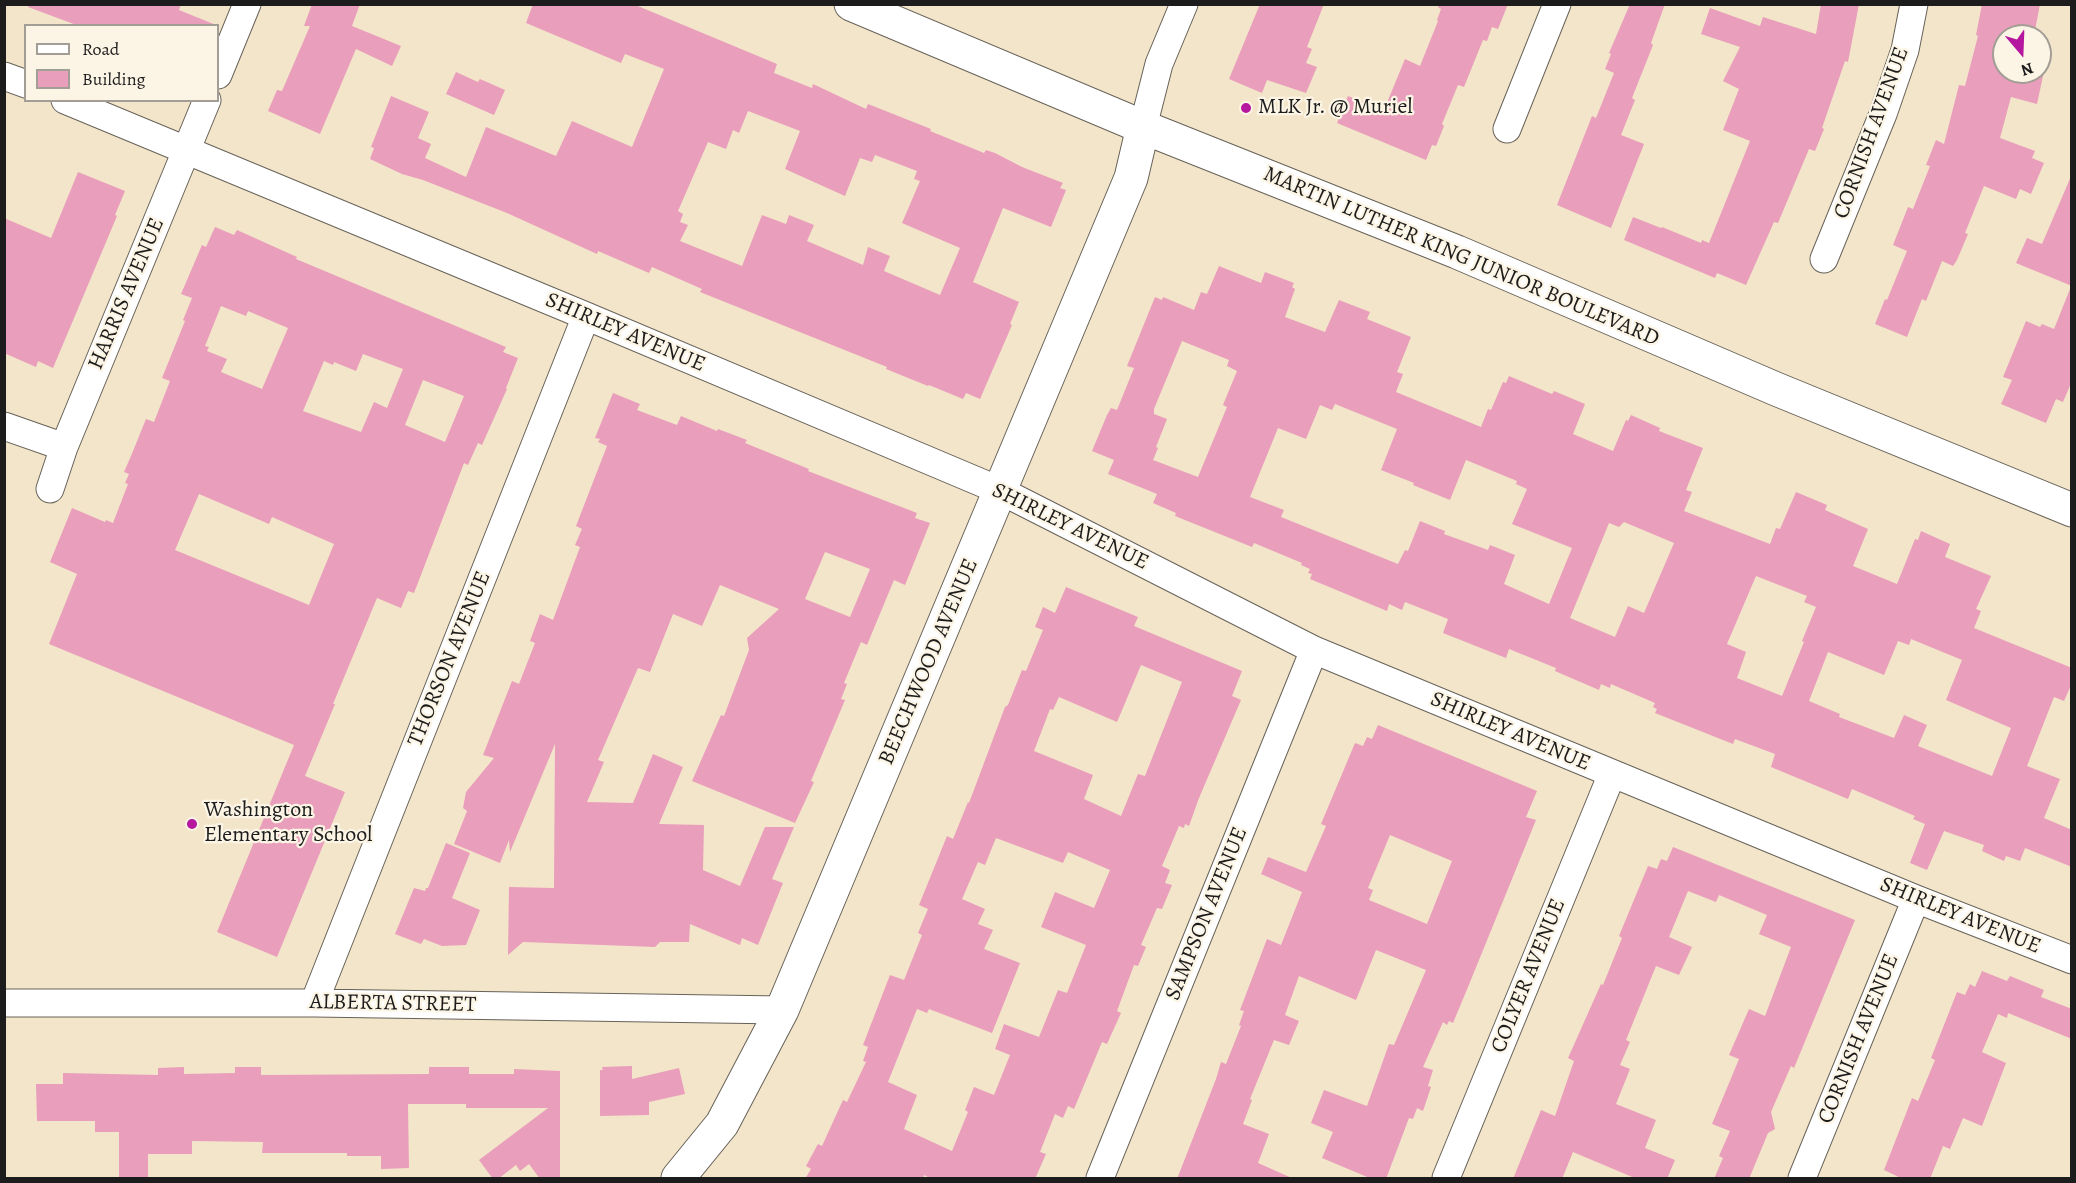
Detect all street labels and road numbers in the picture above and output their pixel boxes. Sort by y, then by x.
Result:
street label: CORNISH AVENUE [1829,44,1915,222]
street label: MARTIN LUTHER KING JUNIOR BOULEVARD [1259,161,1663,353]
street label: HARRIS AVENUE [83,214,171,374]
street label: SHIRLEY AVENUE [541,287,709,379]
street label: SHIRLEY AVENUE [987,478,1153,576]
street label: BEECHWOOD AVENUE [874,555,984,769]
street label: THORSON AVENUE [403,568,497,750]
street label: SHIRLEY AVENUE [1426,686,1594,778]
street label: SAMPSON AVENUE [1160,824,1254,1004]
street label: SHIRLEY AVENUE [1876,872,2044,960]
street label: COLYER AVENUE [1486,895,1572,1057]
street label: CORNISH AVENUE [1813,950,1905,1128]
street label: ALBERTA STREET [309,989,477,1019]

